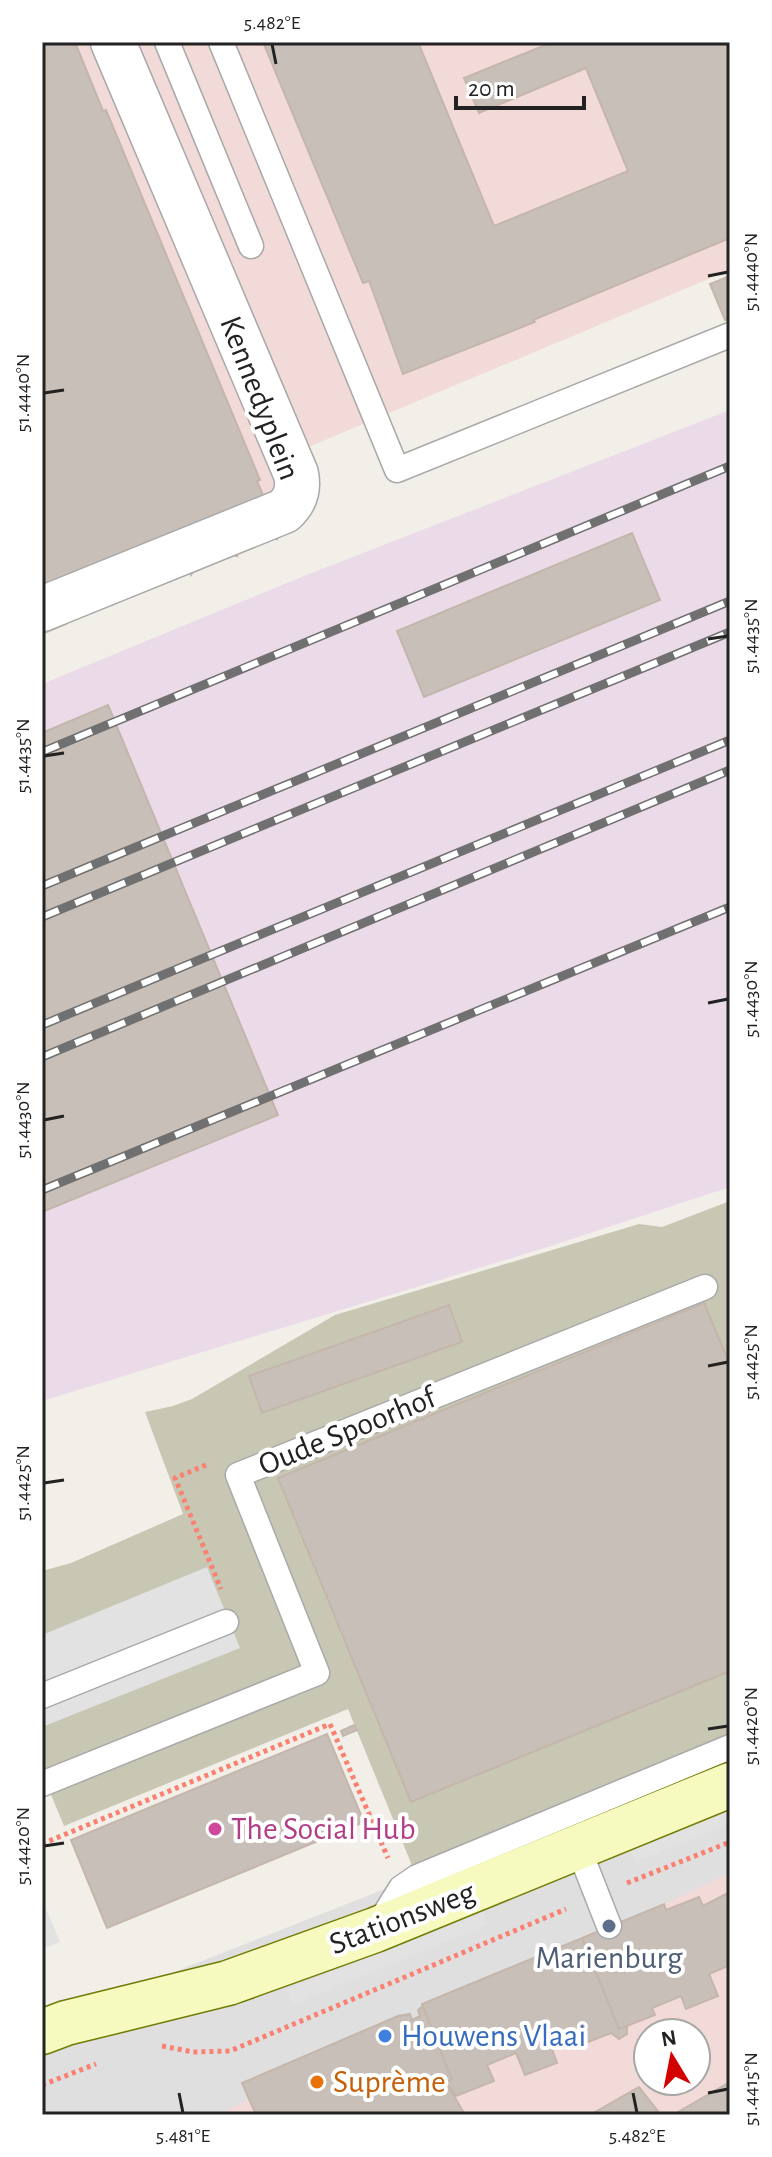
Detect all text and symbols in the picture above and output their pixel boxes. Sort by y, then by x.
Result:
text: 5.482°E [244,13,301,33]
scale bar [456,60,584,110]
text: 20 m [468,77,515,101]
text: 51.4440°N [741,233,761,311]
street label: Kennedyplein [214,312,306,484]
text: 51.4440°N [13,354,33,432]
text: 51.4435°N [741,598,761,674]
text: 51.4435°N [13,718,33,794]
text: 51.4430°N [741,960,761,1038]
text: 51.4430°N [13,1081,33,1159]
text: 51.4425°N [741,1324,761,1400]
street label: Oude Spoorhof [254,1380,442,1481]
text: 51.4425°N [13,1445,33,1521]
text: 51.4420°N [741,1687,761,1765]
text: 51.4420°N [13,1807,33,1885]
place label: The Social Hub [231,1813,416,1845]
marker: The Social Hub [206,1820,224,1838]
street label: Stationsweg [325,1876,480,1960]
marker: Marienburg [600,1917,618,1935]
place label: Marienburg [535,1942,683,1974]
north arrow [632,2017,712,2097]
place label: Houwens Vlaai [401,2020,586,2052]
text: N [659,2026,678,2050]
marker: Houwens Vlaai [376,2027,394,2045]
text: 51.4415°N [741,2052,761,2126]
place label: Suprème [333,2066,446,2098]
marker: Suprème [308,2073,326,2091]
text: 5.481°E [156,2126,211,2146]
text: 5.482°E [609,2126,666,2146]

